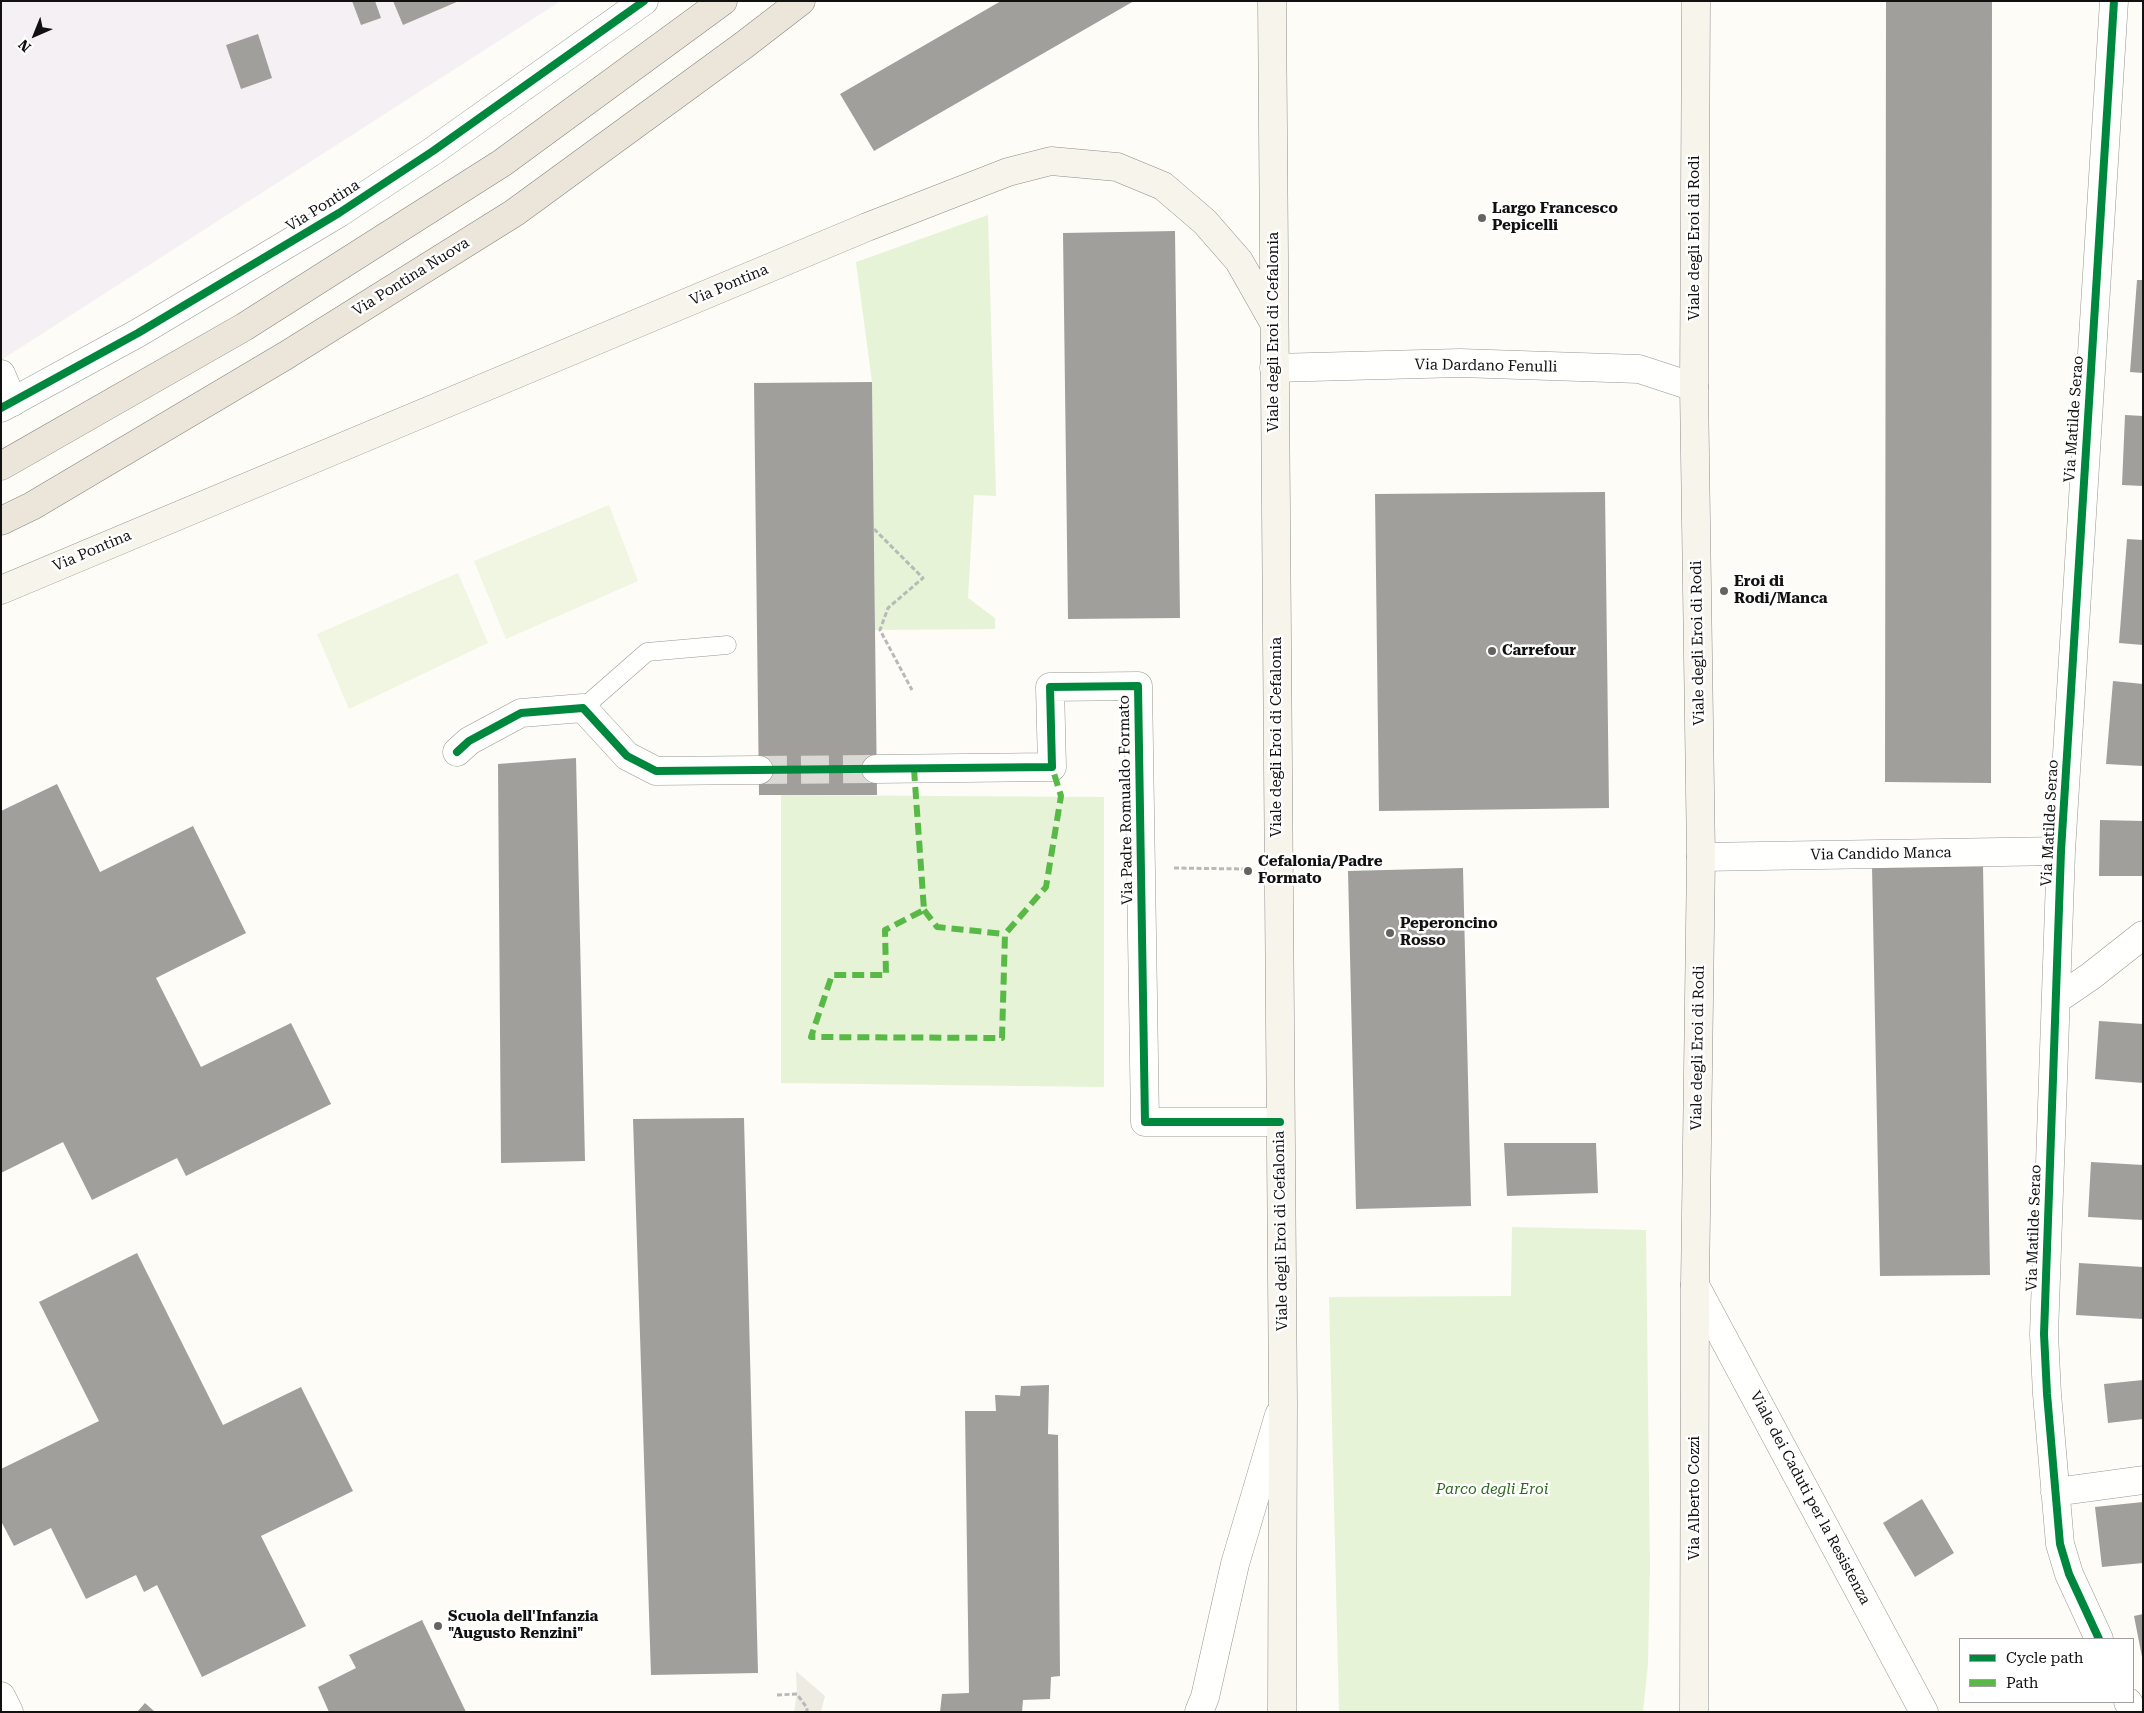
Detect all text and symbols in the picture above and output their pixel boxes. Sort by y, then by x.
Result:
north arrow [10,10,60,60]
text: N [15,36,34,55]
street label: Viale degli Eroi di Rodi [1686,156,1704,320]
street label: Via Pontina [283,176,363,236]
place label: Largo Francesco Pepicelli [1492,200,1618,235]
marker: Largo Francesco Pepicelli [1476,212,1488,224]
street label: Viale degli Eroi di Cefalonia [1265,232,1283,432]
street label: Via Pontina Nuova [349,234,473,320]
street label: Via Pontina [687,260,771,310]
street label: Via Matilde Serao [2061,355,2087,483]
street label: Via Dardano Fenulli [1414,356,1558,376]
street label: Via Pontina [50,526,134,576]
street label: Viale degli Eroi di Rodi [1688,560,1708,726]
place label: Eroi di Rodi/Manca [1734,573,1828,608]
marker: Eroi di Rodi/Manca [1718,585,1730,597]
street label: Viale degli Eroi di Cefalonia [1268,637,1286,837]
place label: Carrefour [1502,642,1576,660]
marker: Carrefour [1486,645,1498,657]
street label: Via Padre Romualdo Formato [1115,695,1137,905]
street label: Via Matilde Serao [2038,759,2062,887]
street label: Via Candido Manca [1810,844,1952,864]
place label: Cefalonia/Padre Formato [1258,853,1383,888]
marker: Cefalonia/Padre Formato [1242,865,1254,877]
place label: Peperoncino Rosso [1400,915,1498,950]
marker: Peperoncino Rosso [1384,927,1396,939]
street label: Viale degli Eroi di Rodi [1688,965,1708,1131]
street label: Viale degli Eroi di Cefalonia [1270,1131,1292,1331]
street label: Via Matilde Serao [2023,1164,2045,1292]
street label: Viale dei Caduti per la Resistenza [1746,1388,1874,1608]
street label: Via Alberto Cozzi [1686,1436,1704,1560]
park label: Parco degli Eroi [1436,1481,1548,1499]
place label: Scuola dell'Infanzia "Augusto Renzini" [448,1608,598,1643]
marker: Scuola dell'Infanzia "Augusto Renzini" [432,1620,444,1632]
legend [1959,1638,2134,1703]
text: Cycle path [2006,1649,2083,1667]
text: Path [2006,1674,2039,1692]

